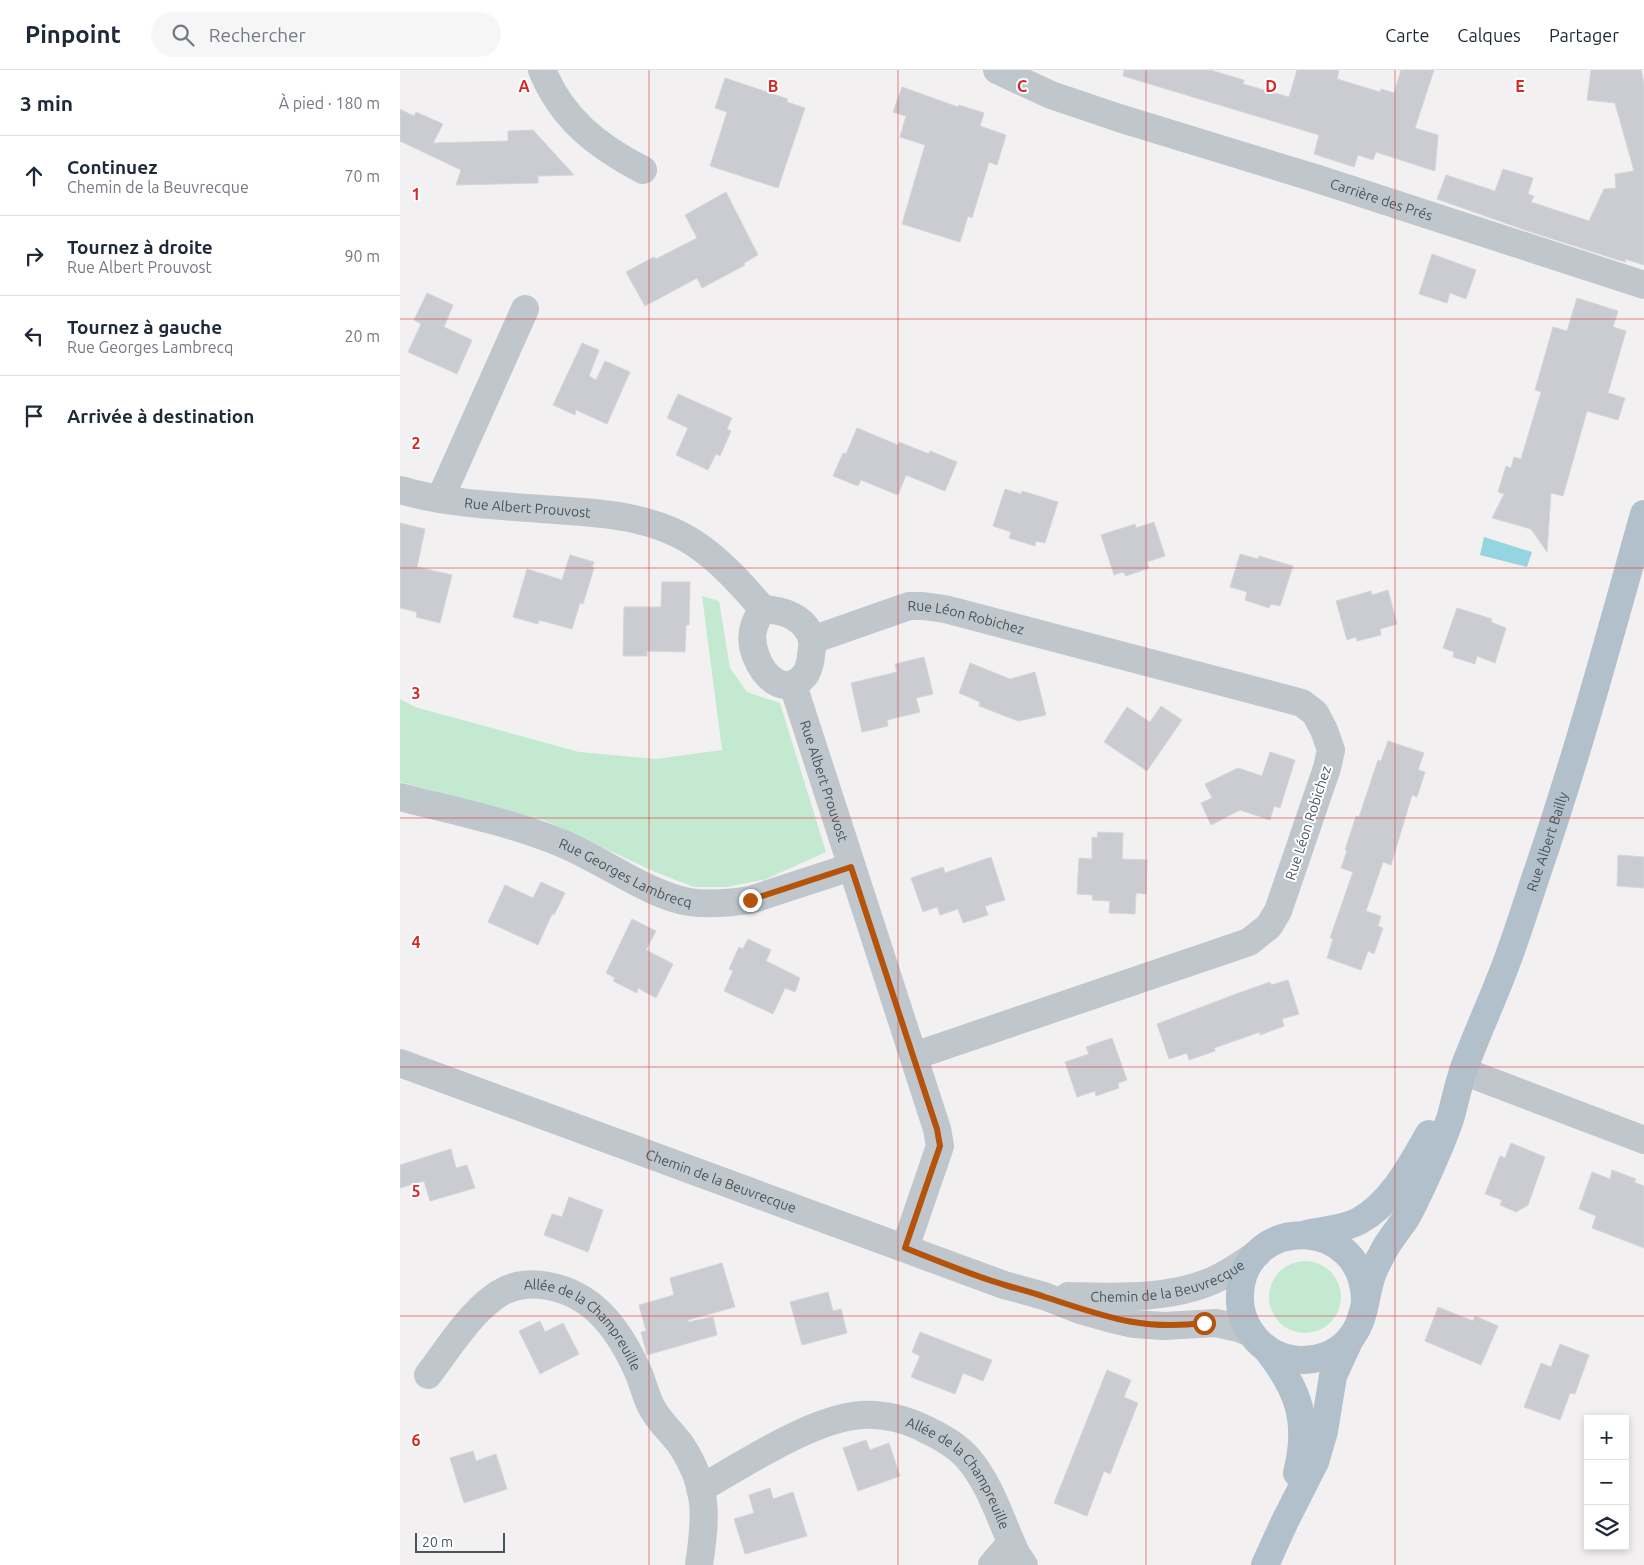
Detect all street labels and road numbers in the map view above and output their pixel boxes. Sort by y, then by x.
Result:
street label: Carrière des Prés [1328,176,1434,224]
street label: Rue Albert Prouvost [463,495,592,521]
street label: Rue Léon Robichez [908,598,1026,638]
street label: Rue Albert Prouvost [797,718,851,844]
street label: Rue Léon Robichez [1282,764,1334,882]
street label: Rue Albert Bailly [1523,790,1571,894]
street label: Rue Georges Lambrecq [557,835,693,910]
street label: Chemin de la Beuvrecque [644,1146,798,1216]
street label: Chemin de la Beuvrecque [1090,1257,1247,1305]
street label: Allée de la Champreuille [523,1276,644,1373]
street label: Allée de la Champreuille [904,1414,1013,1531]

